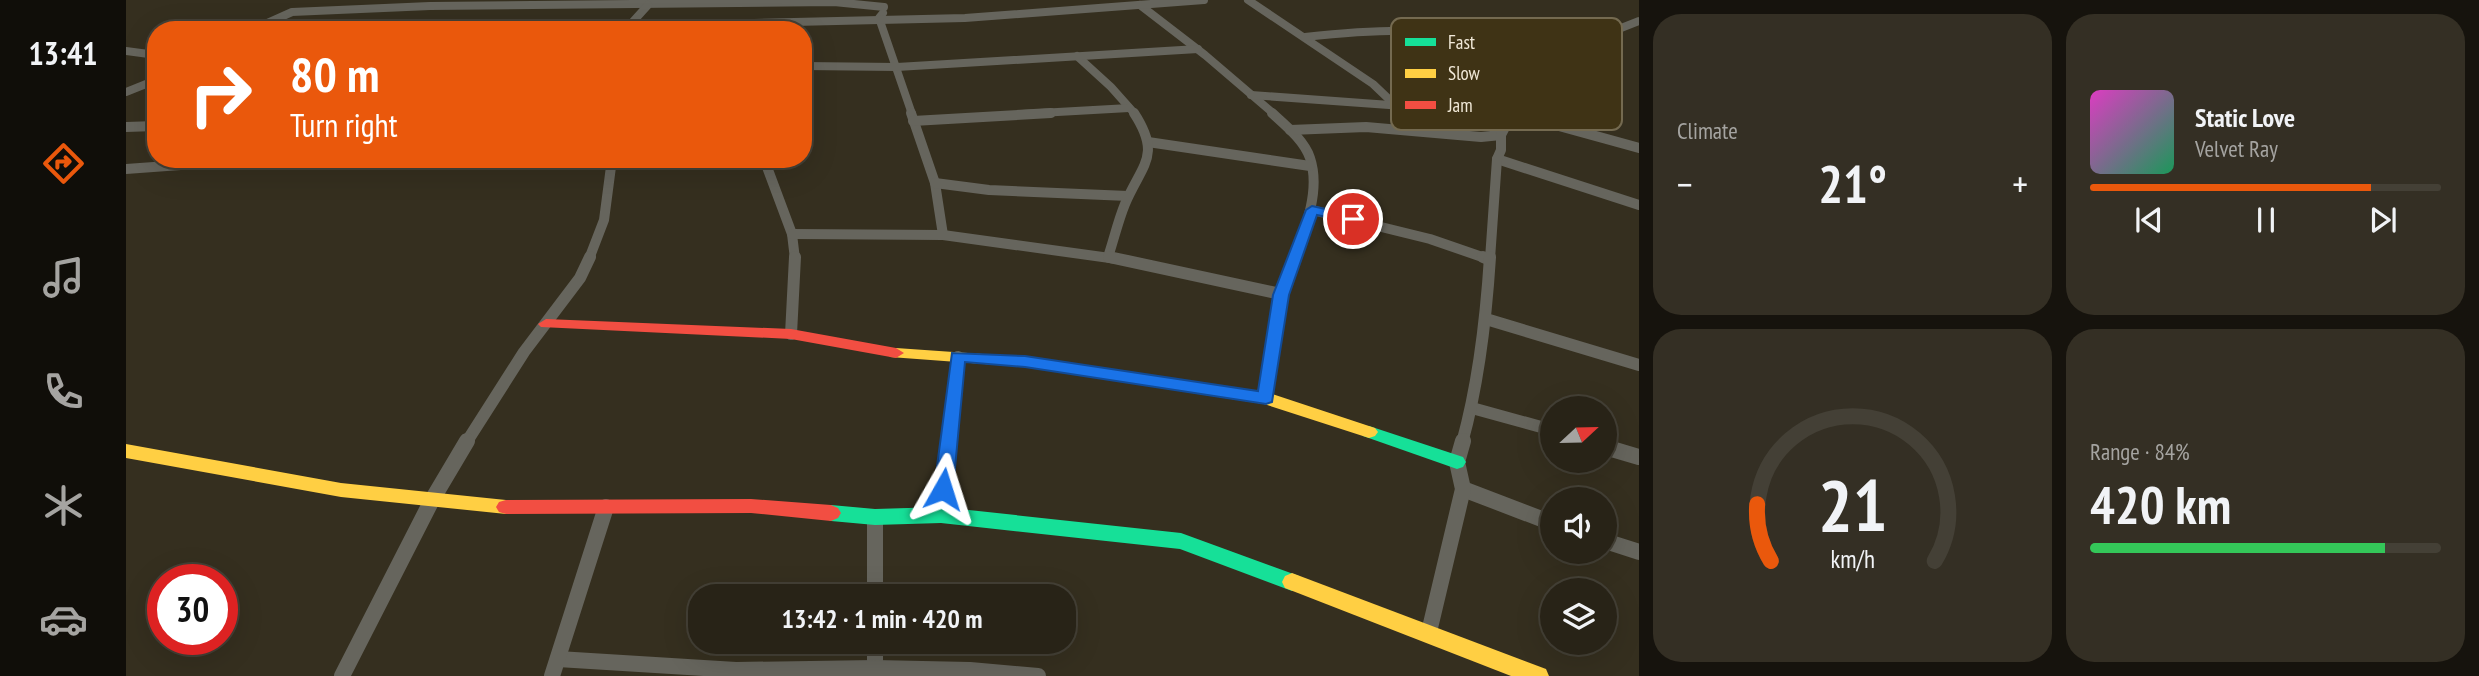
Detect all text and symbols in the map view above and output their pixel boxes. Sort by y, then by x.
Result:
legend [1391,18,1622,130]
text: Fast [1448,30,1476,54]
text: 13:41 [28,32,98,74]
text: 80 m [290,42,379,106]
icon: right [175,49,266,140]
text: Slow [1448,61,1481,85]
text: Jam [1447,93,1473,117]
text: Static Love [2195,101,2295,134]
text: Turn right [290,104,398,146]
text: Climate [1677,116,1738,145]
text: Velvet Ray [2195,134,2278,163]
icon: directions [39,139,88,188]
text: 21° [1818,150,1887,217]
text: − [1677,159,1693,208]
text: + [2012,159,2028,208]
pin [1323,189,1383,249]
icon: arrive [1334,200,1372,238]
icon: previous [2130,201,2168,239]
icon: pause [2247,201,2285,239]
icon: next [2364,201,2402,239]
icon: music [39,253,88,302]
icon: phone [39,367,88,416]
north arrow [1540,396,1617,472]
map controls [1540,396,1617,655]
text: Range · 84% [2090,437,2190,466]
position arrow [906,452,980,526]
text: 21 [1818,458,1887,552]
text: 420 km [2090,471,2231,538]
icon: climate [39,481,88,530]
button: sound [1540,487,1617,564]
text: km/h [1830,543,1875,575]
speed limit sign: 30 [147,564,238,655]
button: layers [1540,578,1617,655]
icon: car [39,595,88,644]
text: 13:42 · 1 min · 420 m [782,602,982,635]

